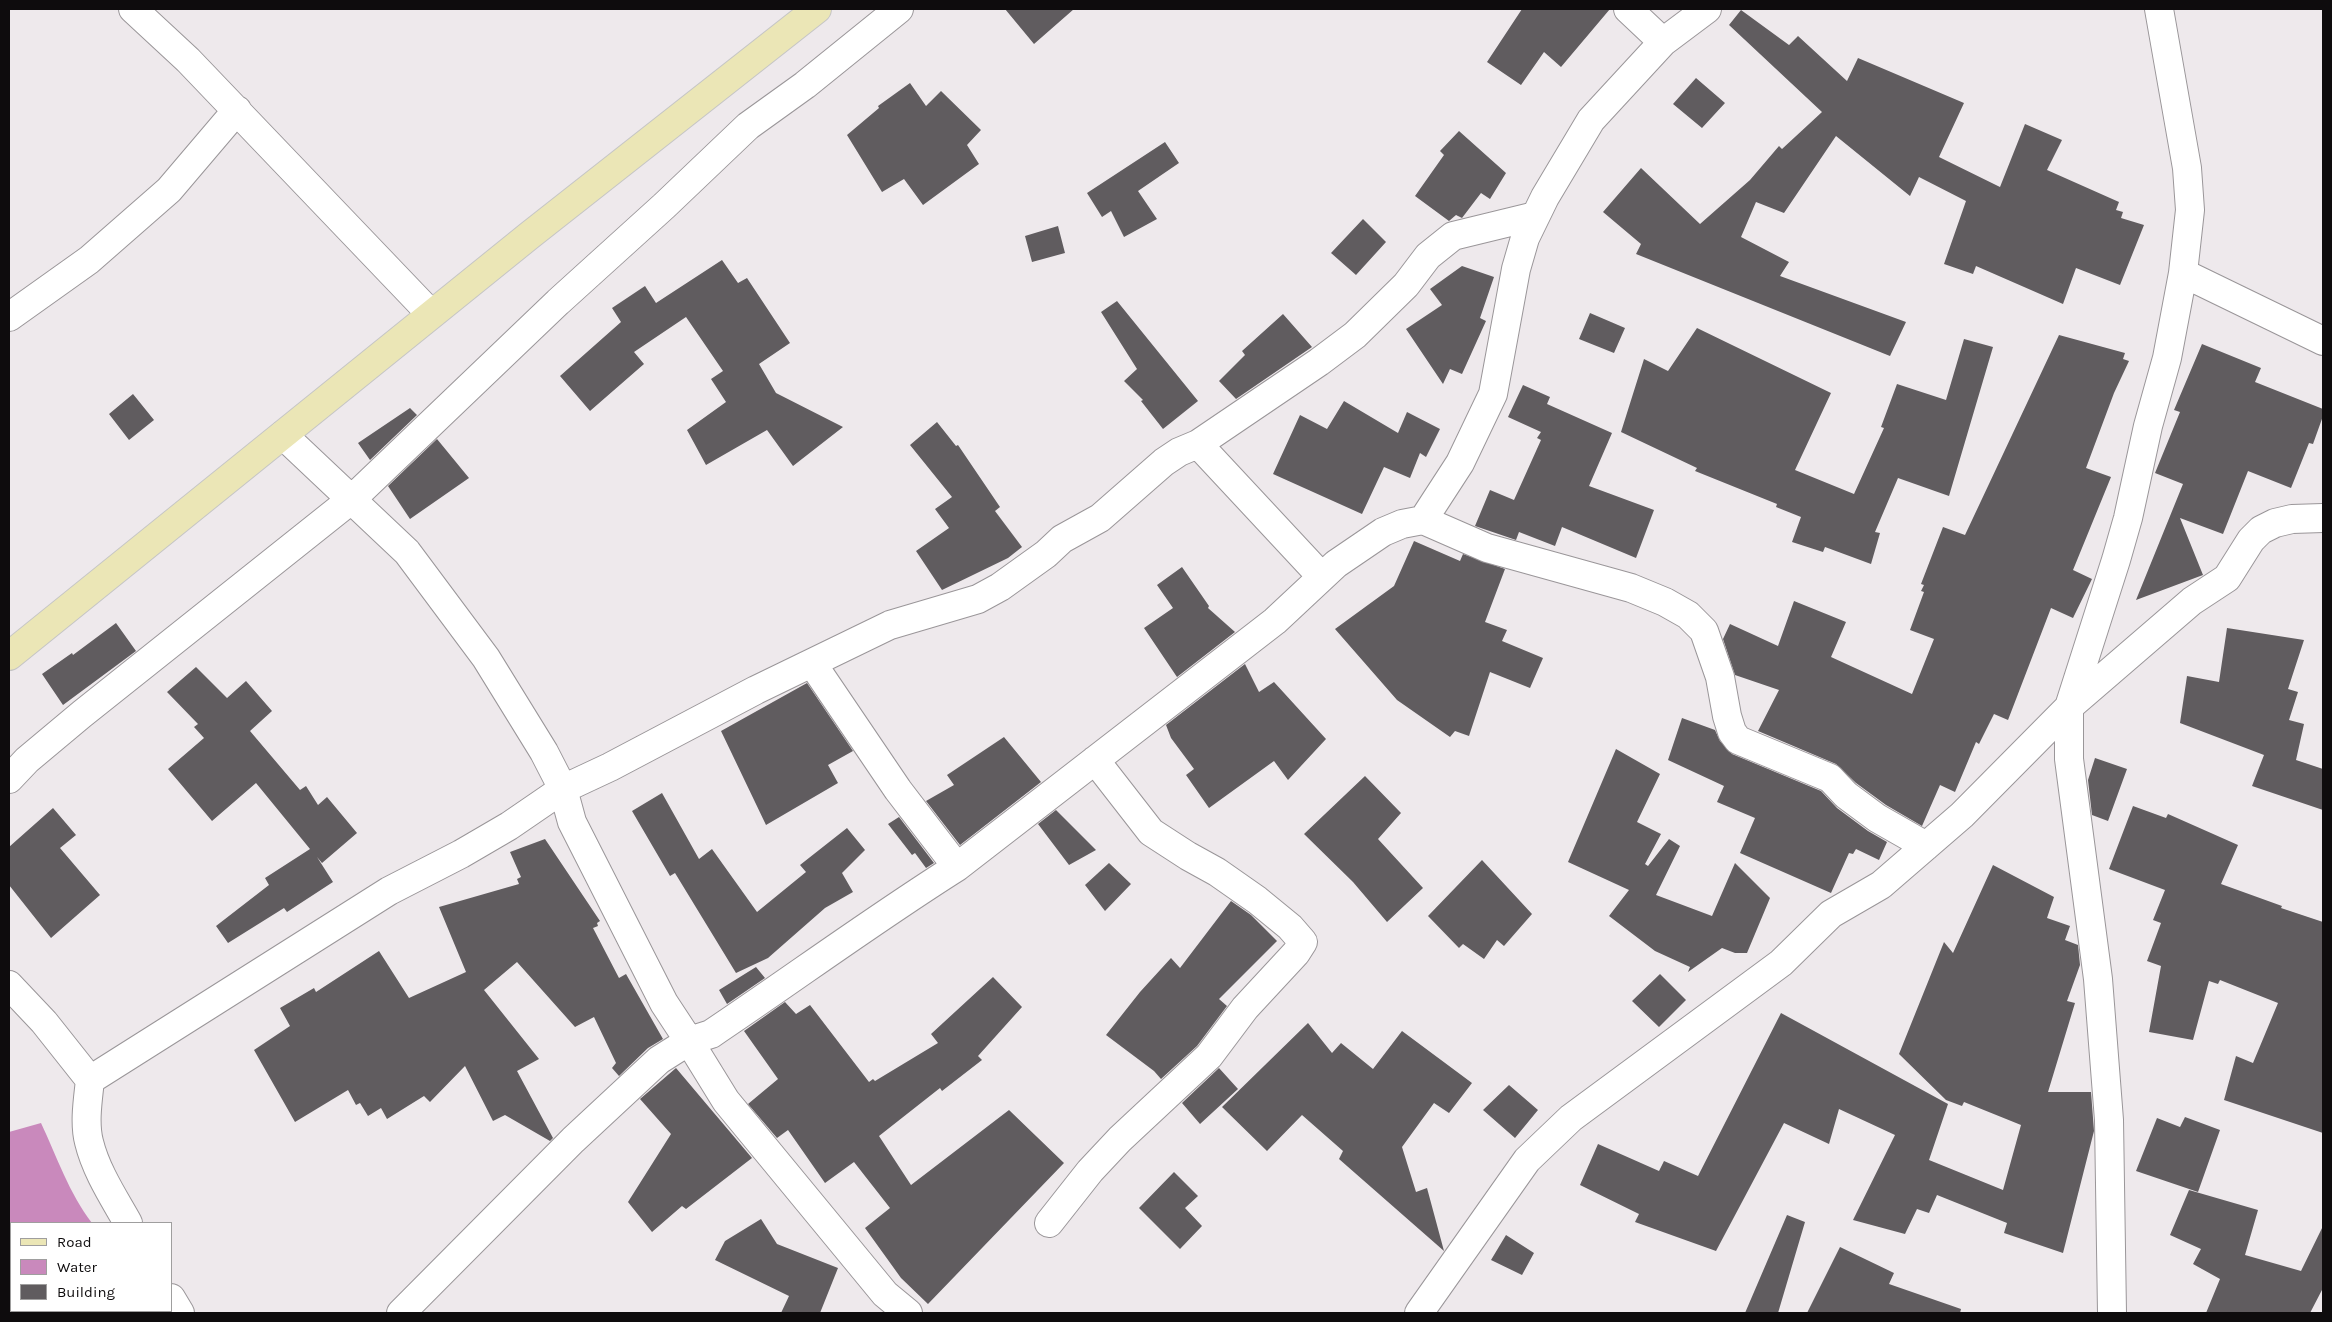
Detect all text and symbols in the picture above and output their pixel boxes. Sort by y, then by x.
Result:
legend [10,1222,172,1312]
text: Road [57,1233,92,1251]
text: Water [57,1258,97,1276]
text: Building [57,1283,115,1301]

